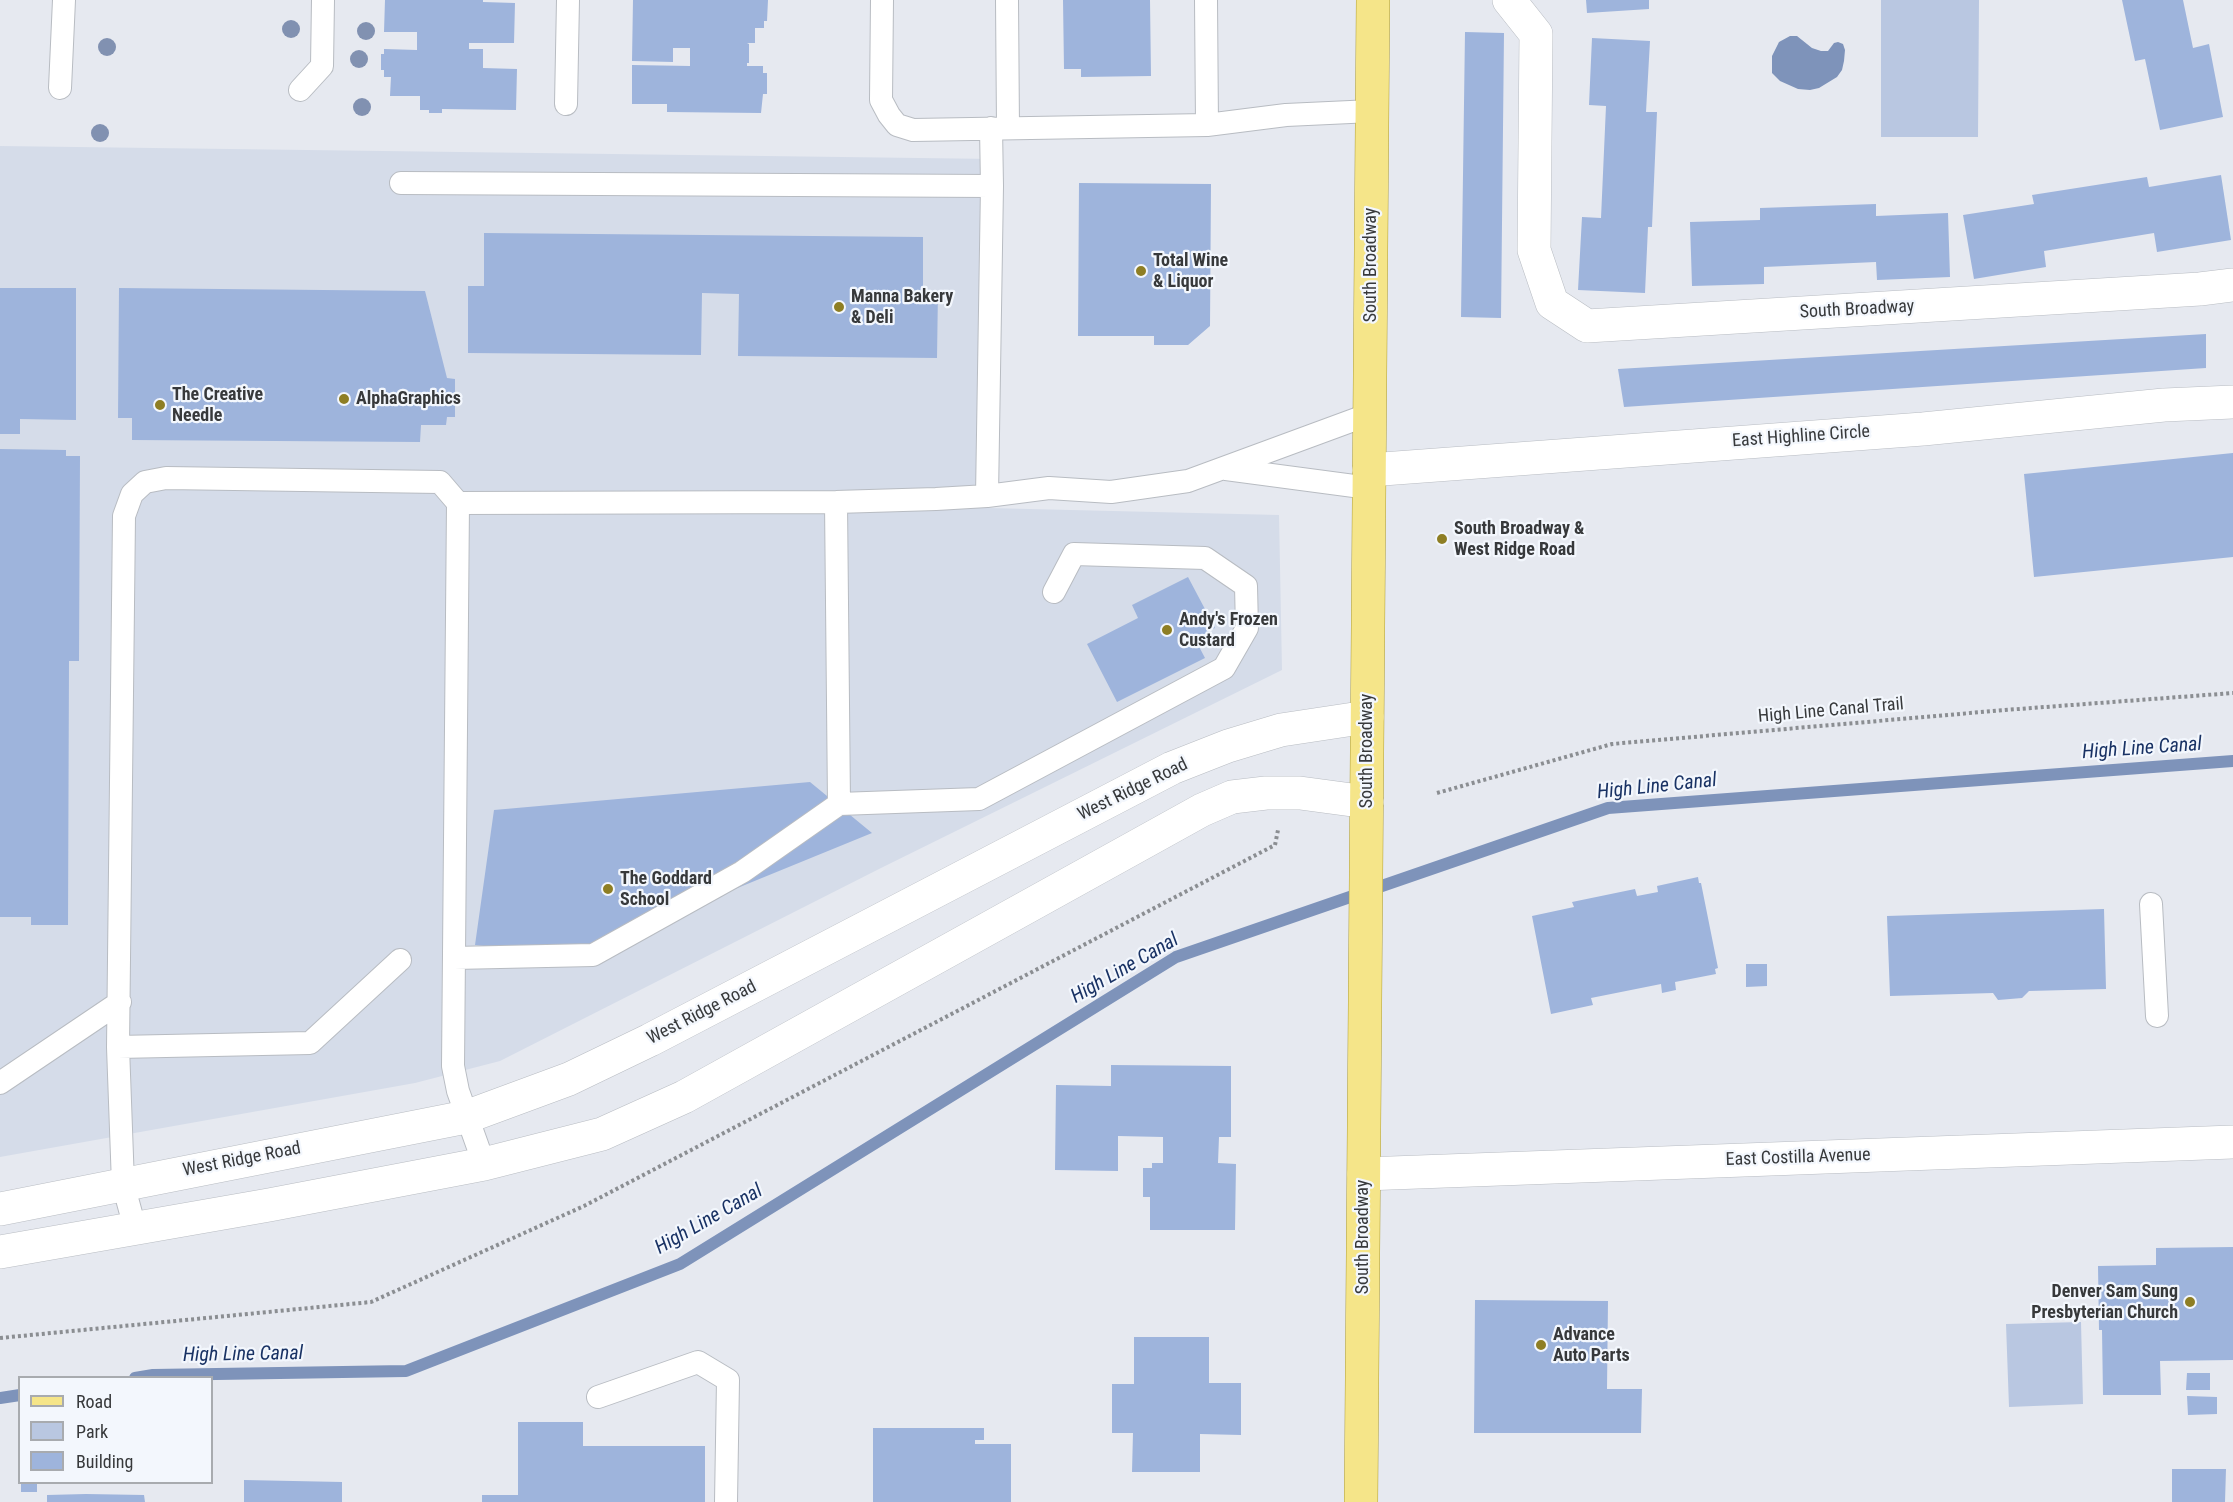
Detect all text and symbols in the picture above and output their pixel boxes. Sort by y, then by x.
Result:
street label: South Broadway [1360,208,1382,322]
place label: Total Wine & Liquor [1153,250,1228,292]
marker: Total Wine & Liquor [1134,264,1148,278]
place label: Manna Bakery & Deli [851,286,953,328]
street label: South Broadway [1799,296,1915,324]
marker: Manna Bakery & Deli [832,300,846,314]
place label: The Creative Needle [172,384,263,426]
place label: AlphaGraphics [356,388,461,410]
marker: AlphaGraphics [337,392,351,406]
marker: The Creative Needle [153,398,167,412]
street label: East Highline Circle [1731,421,1871,453]
place label: South Broadway & West Ridge Road [1454,518,1584,560]
marker: South Broadway & West Ridge Road [1435,532,1449,546]
place label: Andy's Frozen Custard [1179,609,1278,652]
marker: Andy's Frozen Custard [1160,623,1174,637]
street label: South Broadway [1356,694,1378,808]
street label: High Line Canal Trail [1757,694,1905,728]
water label: High Line Canal [2081,733,2203,765]
street label: West Ridge Road [1074,754,1192,826]
water label: High Line Canal [1596,769,1718,805]
place label: The Goddard School [620,868,712,910]
marker: The Goddard School [601,882,615,896]
water label: High Line Canal [1067,929,1183,1009]
street label: West Ridge Road [644,976,760,1050]
street label: West Ridge Road [181,1138,303,1182]
street label: East Costilla Avenue [1725,1145,1871,1171]
water label: High Line Canal [651,1180,767,1260]
street label: South Broadway [1352,1180,1374,1294]
place label: Denver Sam Sung Presbyterian Church [2031,1281,2178,1324]
marker: Denver Sam Sung Presbyterian Church [2183,1295,2197,1309]
place label: Advance Auto Parts [1553,1324,1630,1366]
marker: Advance Auto Parts [1534,1338,1548,1352]
water label: High Line Canal [183,1342,303,1368]
legend [18,1376,213,1484]
text: Road [76,1391,112,1412]
text: Park [76,1421,108,1442]
text: Building [76,1451,133,1472]

